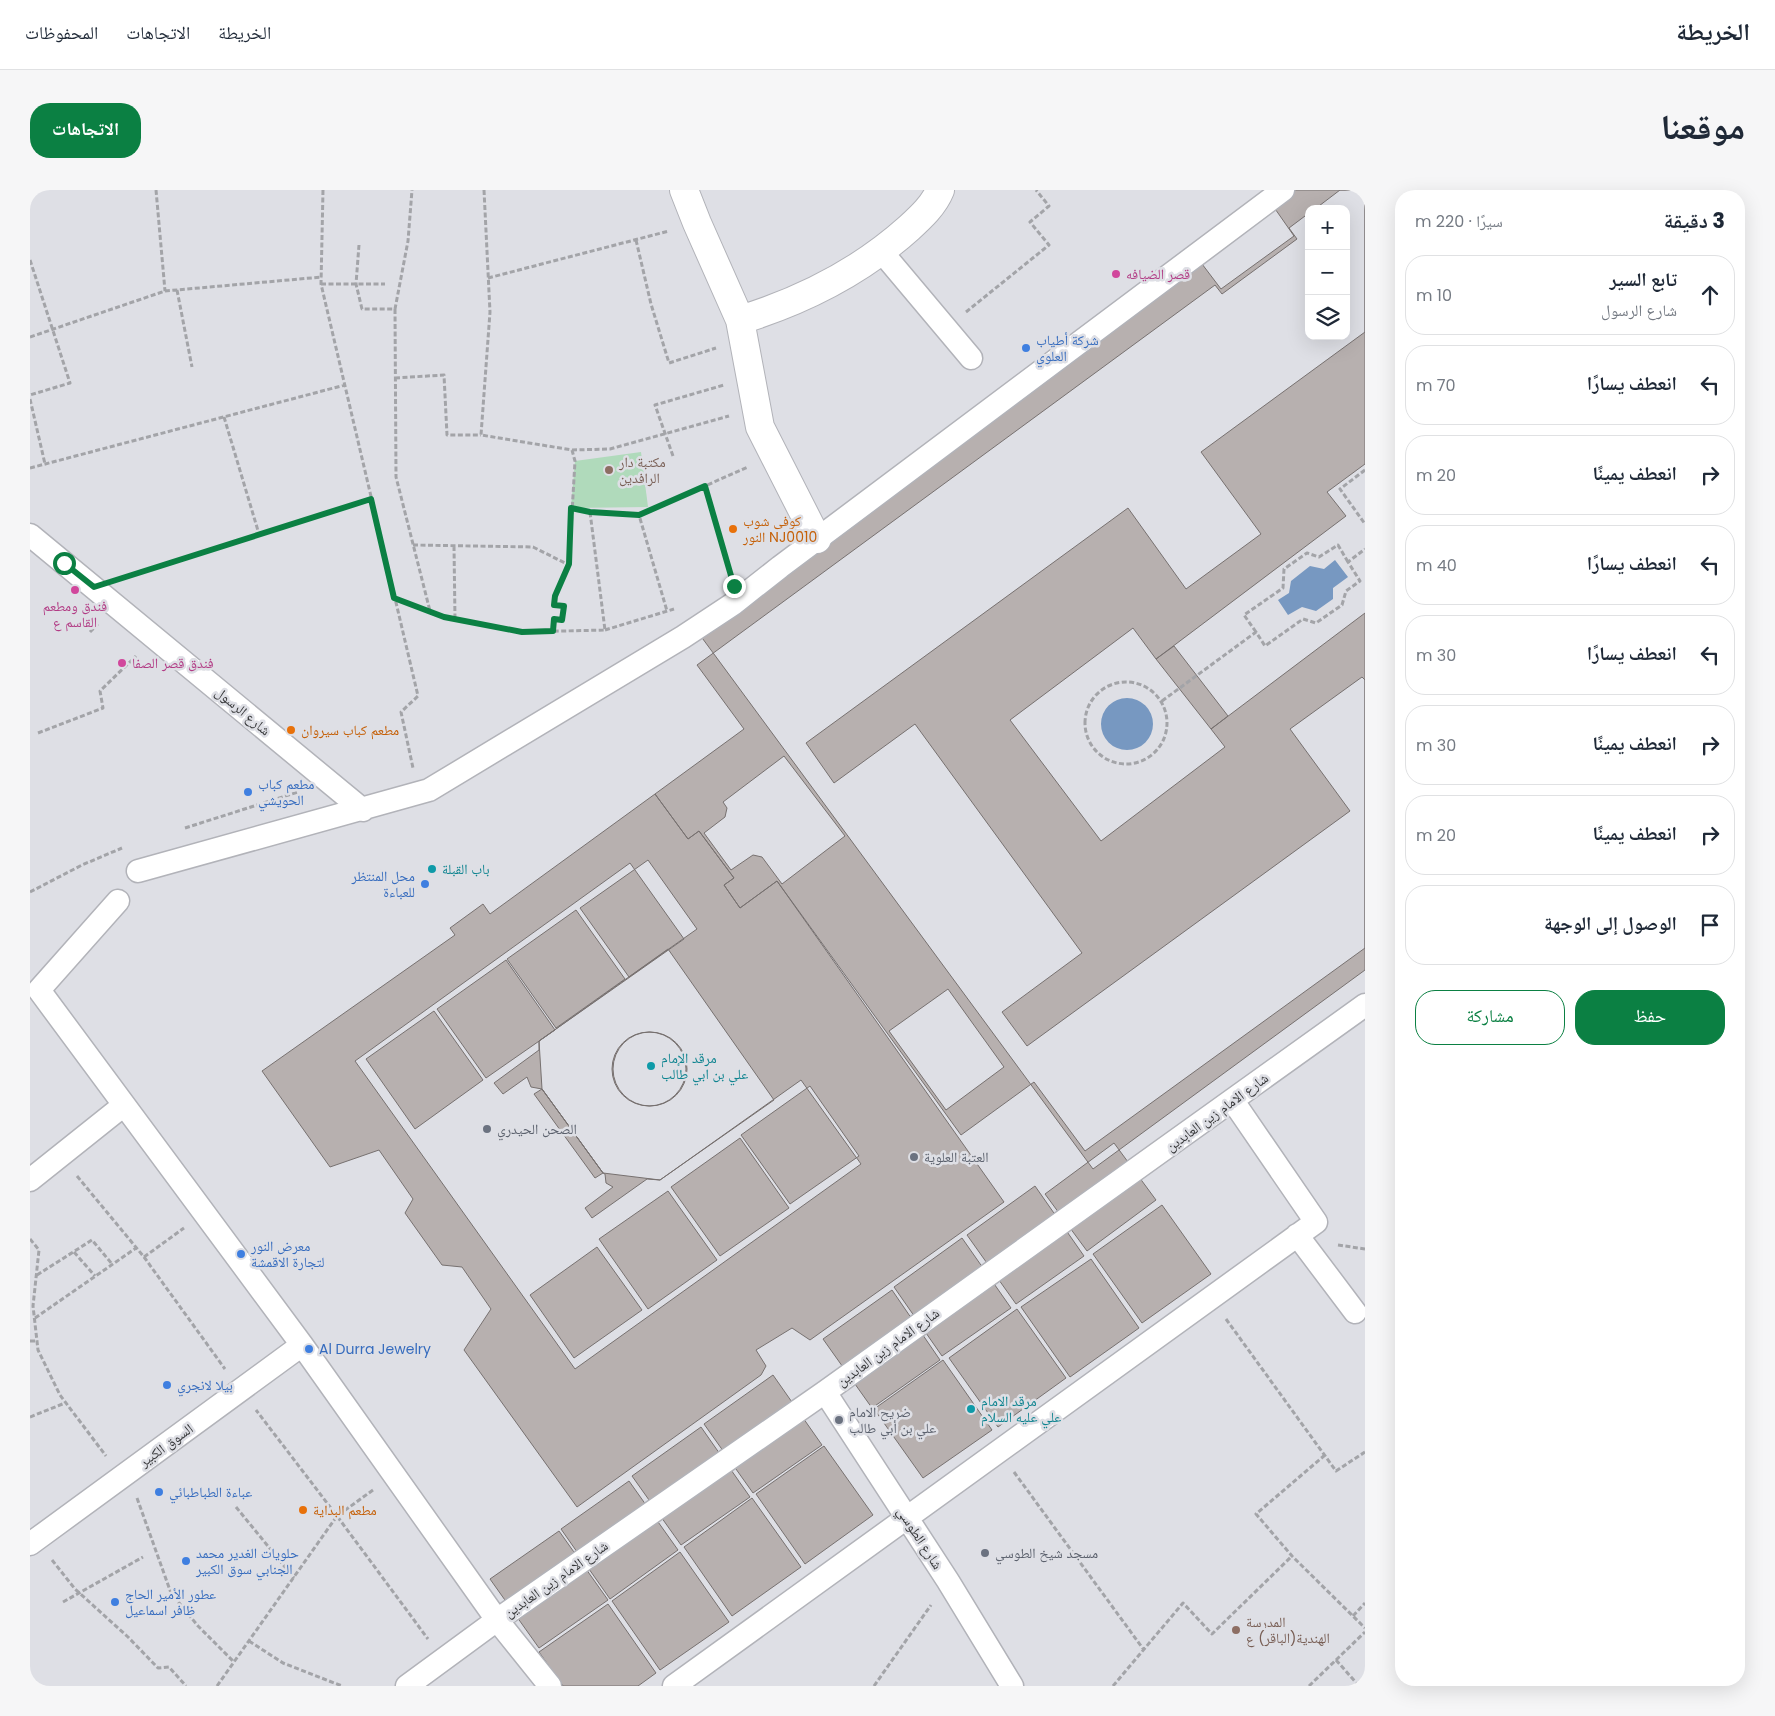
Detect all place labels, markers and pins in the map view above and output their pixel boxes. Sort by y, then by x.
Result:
place label: قصر الضيافه [1126,264,1190,284]
marker: قصر الضيافه [1110,268,1122,280]
place label: شركة أطياب العلوي [1036,330,1099,368]
marker: شركة أطياب العلوي [1020,342,1032,354]
place label: مكتبة دار الرافدين [618,452,666,488]
marker: مكتبة دار الرافدين [603,464,615,476]
place label: کوفی شوب النور NJ0010 [742,511,817,547]
marker: کوفی شوب النور NJ0010 [727,523,739,535]
marker: فندق ومطعم القاسم ع [69,584,81,596]
place label: فندق ومطعم القاسم ع [43,596,107,632]
place label: فندق قصر الصفا [132,653,214,673]
marker: فندق قصر الصفا [116,657,128,669]
place label: مطعم كباب سيروان [301,720,399,740]
marker: مطعم كباب سيروان [285,724,297,736]
place label: مطعم كباب الحويشي [258,774,314,812]
marker: مطعم كباب الحويشي [242,786,254,798]
place label: باب القبلة [442,859,490,879]
marker: باب القبلة [426,863,438,875]
place label: محل المنتظر للعباءة [351,866,415,902]
marker: محل المنتظر للعباءة [419,878,431,890]
place label: مرقد الإمام علي بن ابي طالب [661,1048,748,1086]
marker: مرقد الإمام علي بن ابي طالب [645,1060,657,1072]
place label: الصحن الحيدري [497,1119,577,1141]
marker: الصحن الحيدري [481,1123,493,1135]
place label: العتبة العلوية [924,1147,989,1167]
marker: العتبة العلوية [908,1151,920,1163]
place label: معرض النور لتجارة الاقمشة [250,1236,325,1272]
marker: معرض النور لتجارة الاقمشة [235,1248,247,1260]
place label: Al Durra Jewelry [319,1339,431,1359]
marker: Al Durra Jewelry [303,1343,315,1355]
place label: بيلا لانجري [177,1375,233,1397]
marker: بيلا لانجري [161,1379,173,1391]
place label: مرقد الامام علي عليه السلام [981,1391,1061,1429]
place label: ضريح الامام علي بن أبي طالب [849,1402,936,1440]
marker: مرقد الامام علي عليه السلام [965,1403,977,1415]
marker: ضريح الامام علي بن أبي طالب [833,1414,845,1426]
place label: عباءة الطباطبائي [169,1482,252,1504]
marker: عباءة الطباطبائي [153,1486,165,1498]
place label: مطعم البداية [313,1500,377,1520]
marker: مطعم البداية [297,1504,309,1516]
place label: حلويات الغدير محمد الجنابي سوق الكبير [195,1543,299,1581]
place label: مسجد شيخ الطوسي [995,1543,1098,1565]
marker: مسجد شيخ الطوسي [979,1547,991,1559]
marker: حلويات الغدير محمد الجنابي سوق الكبير [180,1555,192,1567]
place label: عطور الأمير الحاج ظافر اسماعيل [125,1584,216,1620]
marker: عطور الأمير الحاج ظافر اسماعيل [109,1596,121,1608]
place label: المدرسة الهندية(الباقر) ع [1246,1612,1330,1648]
marker: المدرسة الهندية(الباقر) ع [1230,1624,1242,1636]

